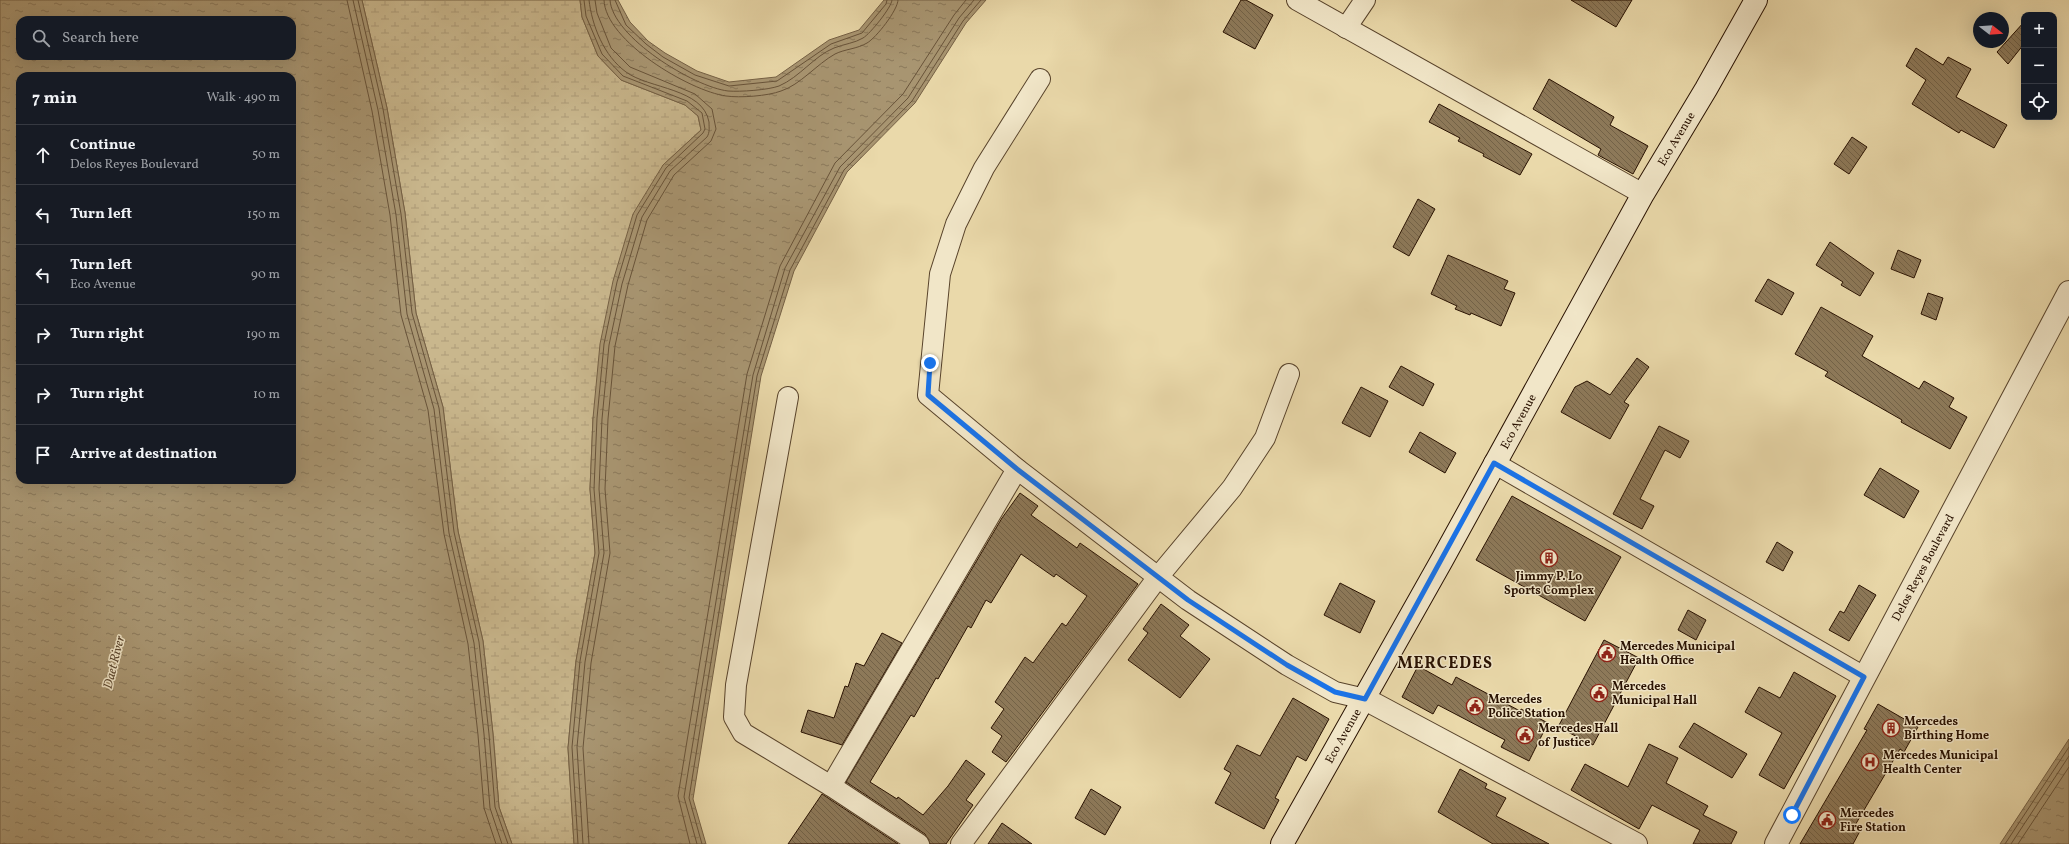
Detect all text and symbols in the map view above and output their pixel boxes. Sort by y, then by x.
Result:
north arrow [1973,12,2009,48]
map controls [2021,12,2057,120]
button: + [2021,12,2057,48]
search box [16,16,296,60]
icon: search [30,27,52,49]
text: Search here [62,28,139,49]
button: − [2021,48,2057,84]
button: locate [2021,84,2057,120]
text: 7 min [32,87,77,110]
text: Walk · 490 m [206,89,280,107]
street label: Eco Avenue [1655,109,1700,169]
text: Continue [70,135,135,156]
icon: ahead [32,144,54,166]
text: 50 m [252,146,280,164]
text: Delos Reyes Boulevard [70,156,199,174]
icon: left [32,204,54,226]
text: Turn left [70,204,132,225]
text: 150 m [247,206,280,224]
text: Turn left [70,255,132,276]
icon: left [32,264,54,286]
text: 90 m [251,266,280,284]
text: Eco Avenue [70,276,136,294]
icon: right [32,324,54,346]
text: Turn right [70,324,144,345]
text: 190 m [246,326,280,344]
route end [921,354,939,372]
icon: right [32,384,54,406]
text: Turn right [70,384,144,405]
text: 10 m [253,386,280,404]
street label: Eco Avenue [1497,391,1541,452]
icon: arrive [32,444,54,466]
text: Arrive at destination [70,444,217,465]
street label: Delos Reyes Boulevard [1889,511,1959,624]
building icon: Jimmy P. Lo Sports Complex [1539,548,1559,568]
place label: Jimmy P. Lo Sports Complex [1504,569,1594,599]
water label: Daet River [100,634,130,691]
place label: Mercedes Municipal Health Office [1620,639,1735,669]
public building icon: Mercedes Municipal Health Office [1597,643,1617,663]
district label: MERCEDES [1397,653,1493,675]
place label: Mercedes Municipal Hall [1612,679,1697,709]
public building icon: Mercedes Municipal Hall [1589,683,1609,703]
place label: Mercedes Police Station [1488,692,1565,722]
public building icon: Mercedes Police Station [1465,696,1485,716]
street label: Eco Avenue [1322,706,1366,767]
place label: Mercedes Birthing Home [1904,714,1989,744]
building icon: Mercedes Birthing Home [1881,718,1901,738]
place label: Mercedes Hall of Justice [1538,721,1618,751]
public building icon: Mercedes Hall of Justice [1515,725,1535,745]
place label: Mercedes Municipal Health Center [1883,748,1998,778]
hospital icon: Mercedes Municipal Health Center [1860,752,1880,772]
route start [1783,806,1801,824]
place label: Mercedes Fire Station [1840,806,1906,836]
public building icon: Mercedes Fire Station [1817,810,1837,830]

